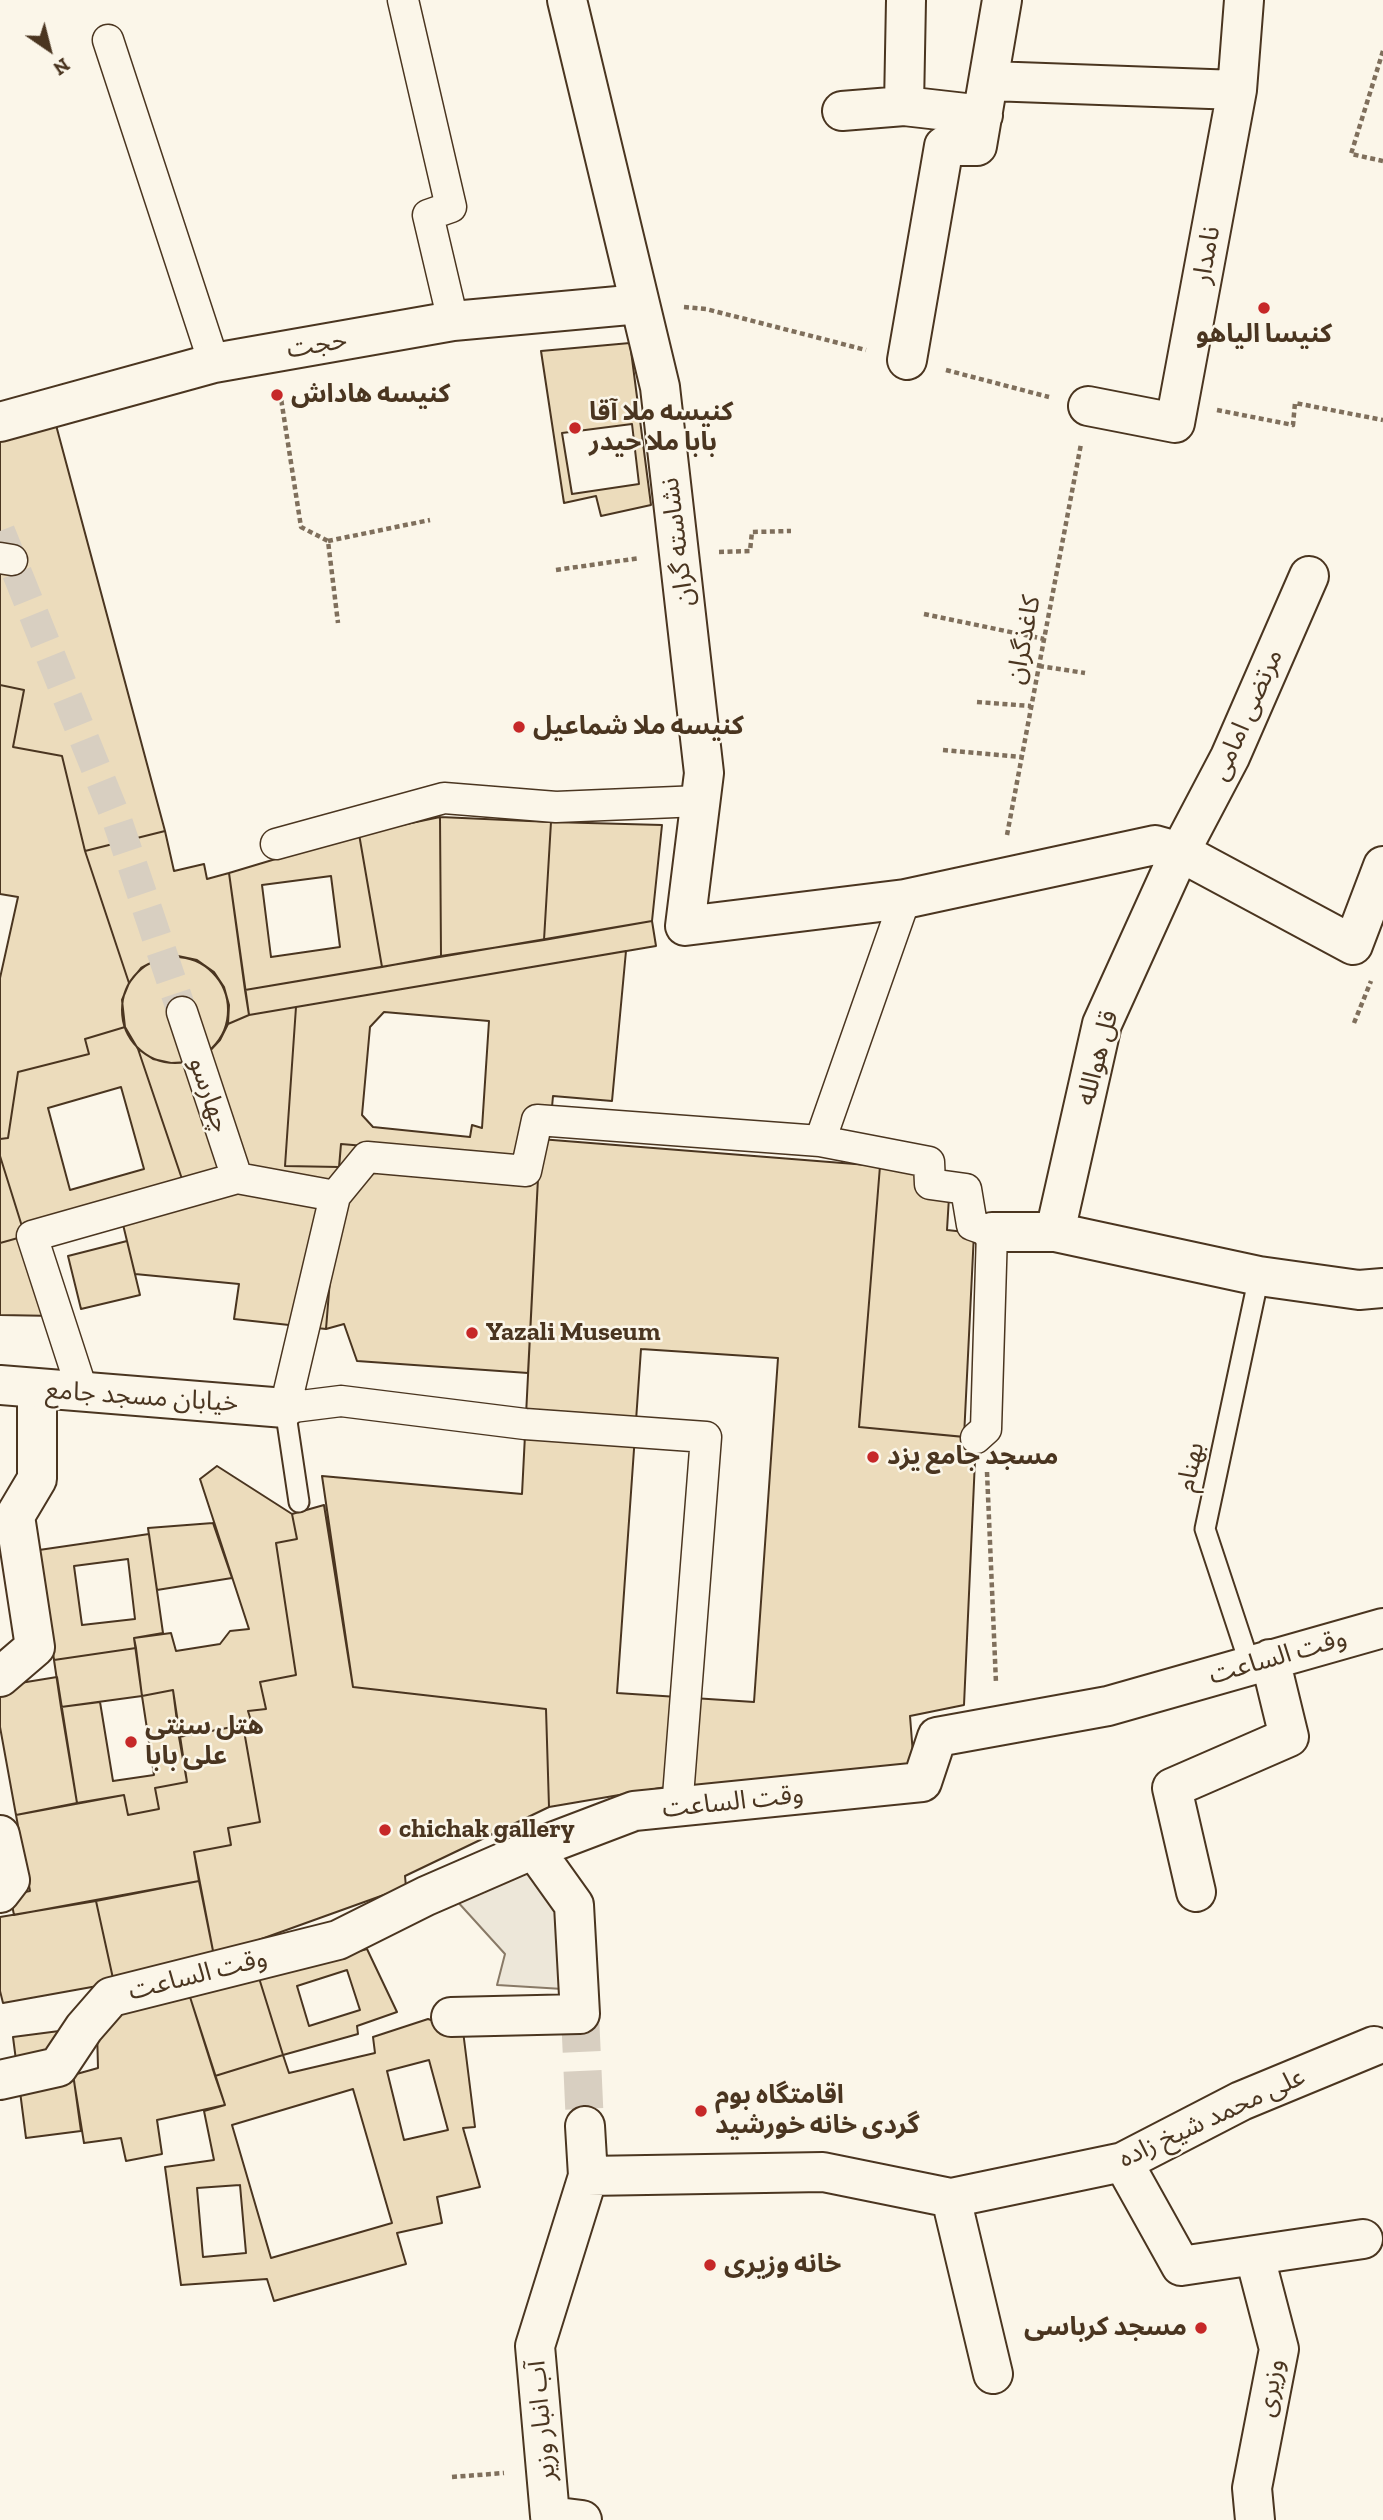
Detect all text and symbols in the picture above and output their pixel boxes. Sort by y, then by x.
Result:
north arrow [14,14,84,84]
text: N [49,53,74,80]
street label: نامدار [1187,224,1227,286]
marker: کنیسا الیاهو [1256,300,1272,316]
place label: کنیسا الیاهو [1196,319,1332,351]
street label: حجت [285,324,349,366]
place label: کنیسه هاداش [291,379,450,411]
marker: کنیسه هاداش [269,387,285,403]
place label: کنیسه ملا آقا بابا ملا حیدر [589,397,733,458]
marker: کنیسه ملا آقا بابا ملا حیدر [567,420,583,436]
street label: نشاسته گران [655,476,701,608]
street label: کاغذگران [1000,593,1048,687]
street label: مرتضی امامی [1204,644,1290,786]
place label: کنیسه ملا شماعیل [533,711,744,743]
marker: کنیسه ملا شماعیل [511,719,527,735]
street label: قل هوالله [1070,1007,1126,1109]
street label: چهارسو [182,1053,236,1137]
place label: Yazali Museum [486,1317,660,1349]
marker: Yazali Museum [464,1325,480,1341]
street label: خیابان مسجد جامع [45,1375,239,1419]
street label: بهنام [1171,1440,1211,1494]
place label: مسجد جامع یزد [887,1441,1058,1473]
marker: مسجد جامع یزد [865,1449,881,1465]
street label: وقت الساعت [1206,1622,1350,1692]
place label: هتل سنتی علی بابا [145,1711,264,1772]
marker: هتل سنتی علی بابا [123,1734,139,1750]
street label: وقت الساعت [661,1779,805,1825]
place label: chichak gallery [399,1814,574,1846]
marker: chichak gallery [377,1822,393,1838]
street label: وقت الساعت [125,1943,271,2007]
street label: علی محمد شیخ زاده [1114,2061,1310,2175]
place label: اقامتگاه بوم گردی خانه خورشید [715,2080,920,2142]
marker: اقامتگاه بوم گردی خانه خورشید [693,2103,709,2119]
place label: خانه وزیری [724,2249,841,2281]
marker: خانه وزیری [702,2257,718,2273]
place label: مسجد کرباسی [1024,2312,1187,2344]
marker: مسجد کرباسی [1193,2320,1209,2336]
street label: وزیری [1251,2357,1291,2419]
street label: آب انبار وزیر [521,2359,563,2483]

